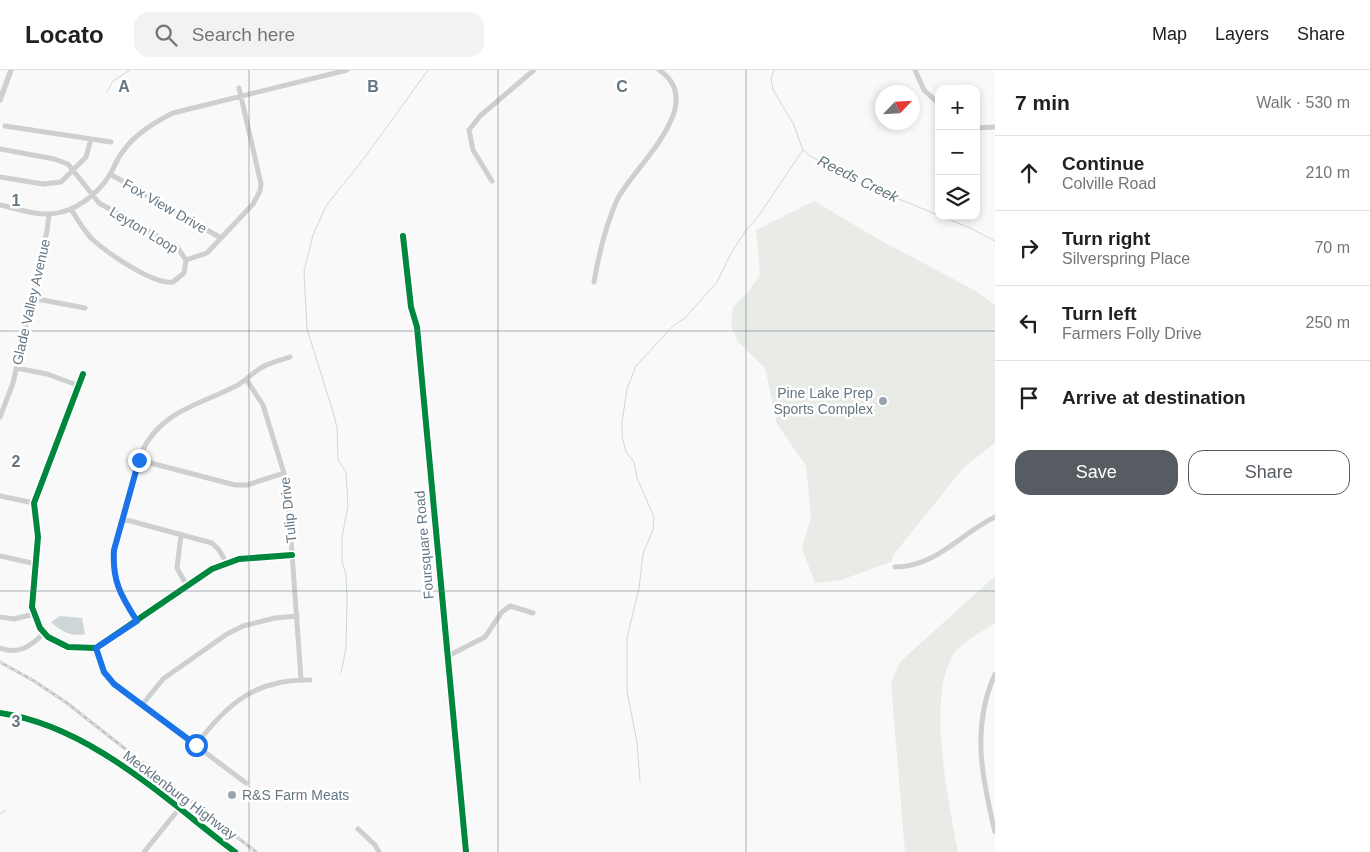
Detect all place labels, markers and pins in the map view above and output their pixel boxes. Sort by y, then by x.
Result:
place label: Pine Lake Prep Sports Complex [773,385,873,417]
marker: Pine Lake Prep Sports Complex [877,395,889,407]
place label: R&S Farm Meats [242,787,349,803]
marker: R&S Farm Meats [226,789,238,801]

